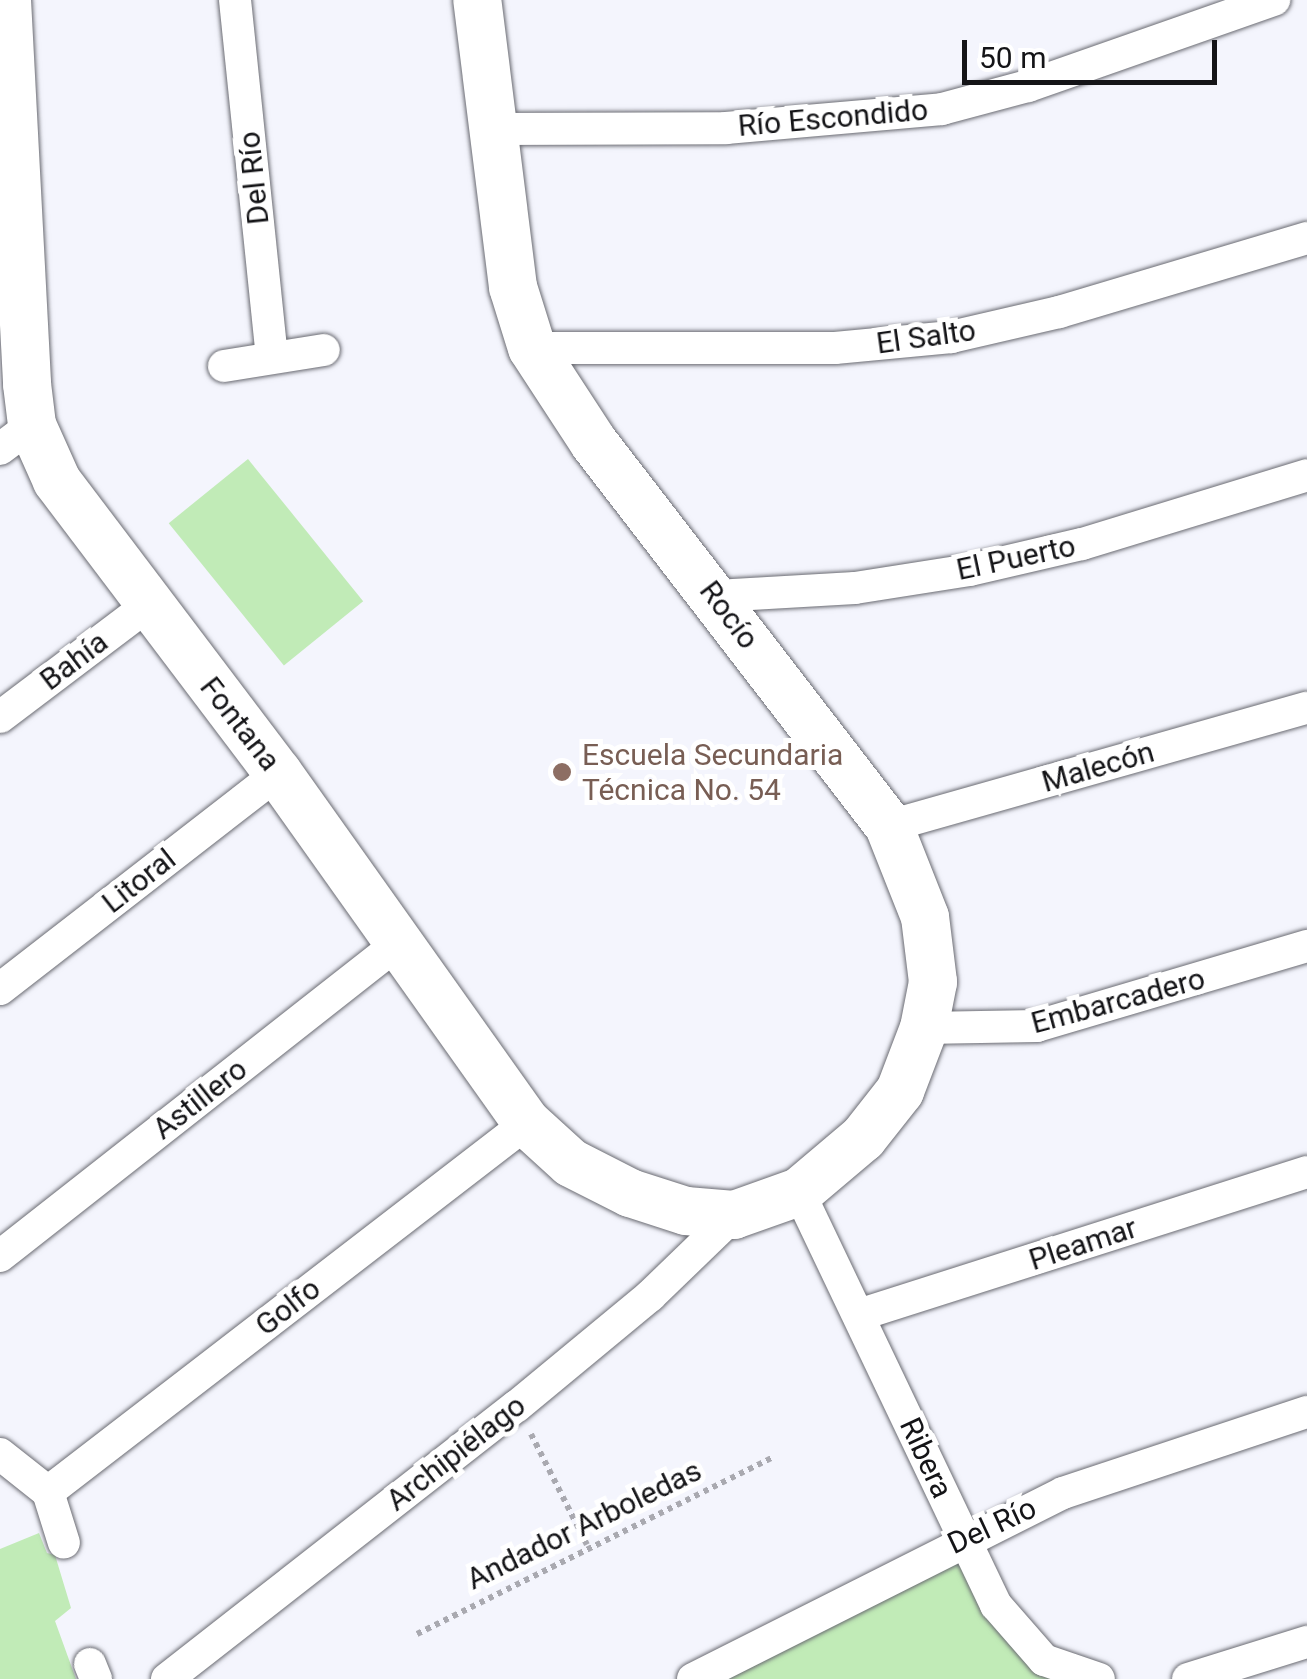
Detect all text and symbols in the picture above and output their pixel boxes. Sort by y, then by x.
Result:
scale bar [967,20,1222,82]
text: 50 m [979,40,1046,75]
street label: Río Escondido [736,92,930,144]
street label: Del Río [231,130,277,226]
street label: El Salto [874,312,978,362]
street label: El Puerto [953,528,1079,588]
street label: Rocío [692,574,766,656]
street label: Bahía [33,624,115,698]
street label: Fontana [192,670,288,778]
street label: Malecón [1038,734,1158,800]
place label: Escuela Secundaria Técnica No. 54 [582,737,843,808]
marker: Escuela Secundaria Técnica No. 54 [551,761,573,783]
street label: Litoral [95,841,183,921]
street label: Embarcadero [1027,961,1209,1041]
street label: Astillero [146,1051,254,1147]
street label: Pleamar [1025,1210,1141,1278]
street label: Golfo [248,1271,328,1343]
street label: Archipiélago [379,1388,533,1518]
street label: Ribera [892,1412,960,1504]
street label: Andador Arboledas [461,1453,707,1597]
street label: Del Río [942,1490,1042,1562]

